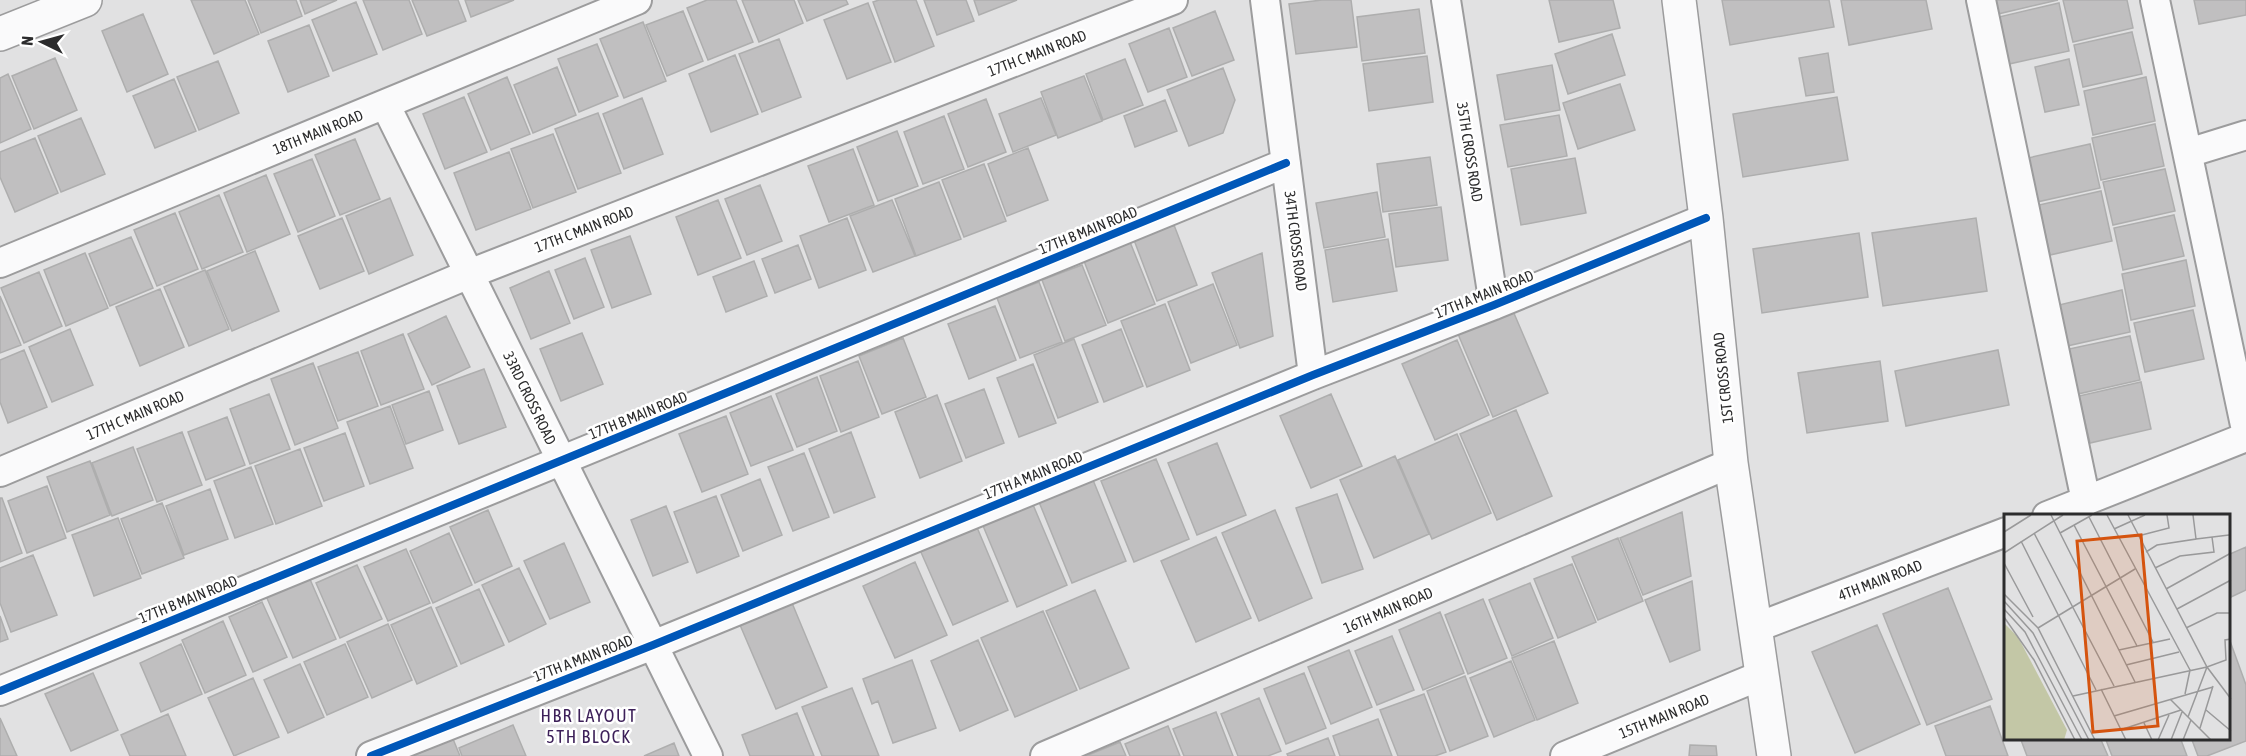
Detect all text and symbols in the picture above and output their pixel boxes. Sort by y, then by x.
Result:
north arrow [12,12,72,72]
street label: 17TH C MAIN ROAD [985,26,1089,80]
text: N [18,35,36,46]
street label: 35TH CROSS ROAD [1454,101,1486,203]
street label: 18TH MAIN ROAD [271,106,365,158]
street label: 34TH CROSS ROAD [1281,190,1311,292]
street label: 17TH C MAIN ROAD [532,202,636,256]
street label: 17TH B MAIN ROAD [1036,203,1140,257]
street label: 17TH A MAIN ROAD [1432,266,1536,322]
street label: 1ST CROSS ROAD [1710,332,1736,424]
street label: 33RD CROSS ROAD [500,349,560,447]
street label: 17TH C MAIN ROAD [84,387,186,443]
street label: 17TH B MAIN ROAD [586,388,690,442]
street label: 17TH A MAIN ROAD [981,447,1085,503]
inset map [2004,514,2231,741]
street label: 4TH MAIN ROAD [1836,556,1924,604]
street label: 17TH B MAIN ROAD [136,572,240,626]
street label: 16TH MAIN ROAD [1341,584,1435,636]
street label: 17TH A MAIN ROAD [531,631,635,685]
street label: 15TH MAIN ROAD [1617,690,1711,742]
district label: HBR LAYOUT 5TH BLOCK [541,705,637,747]

